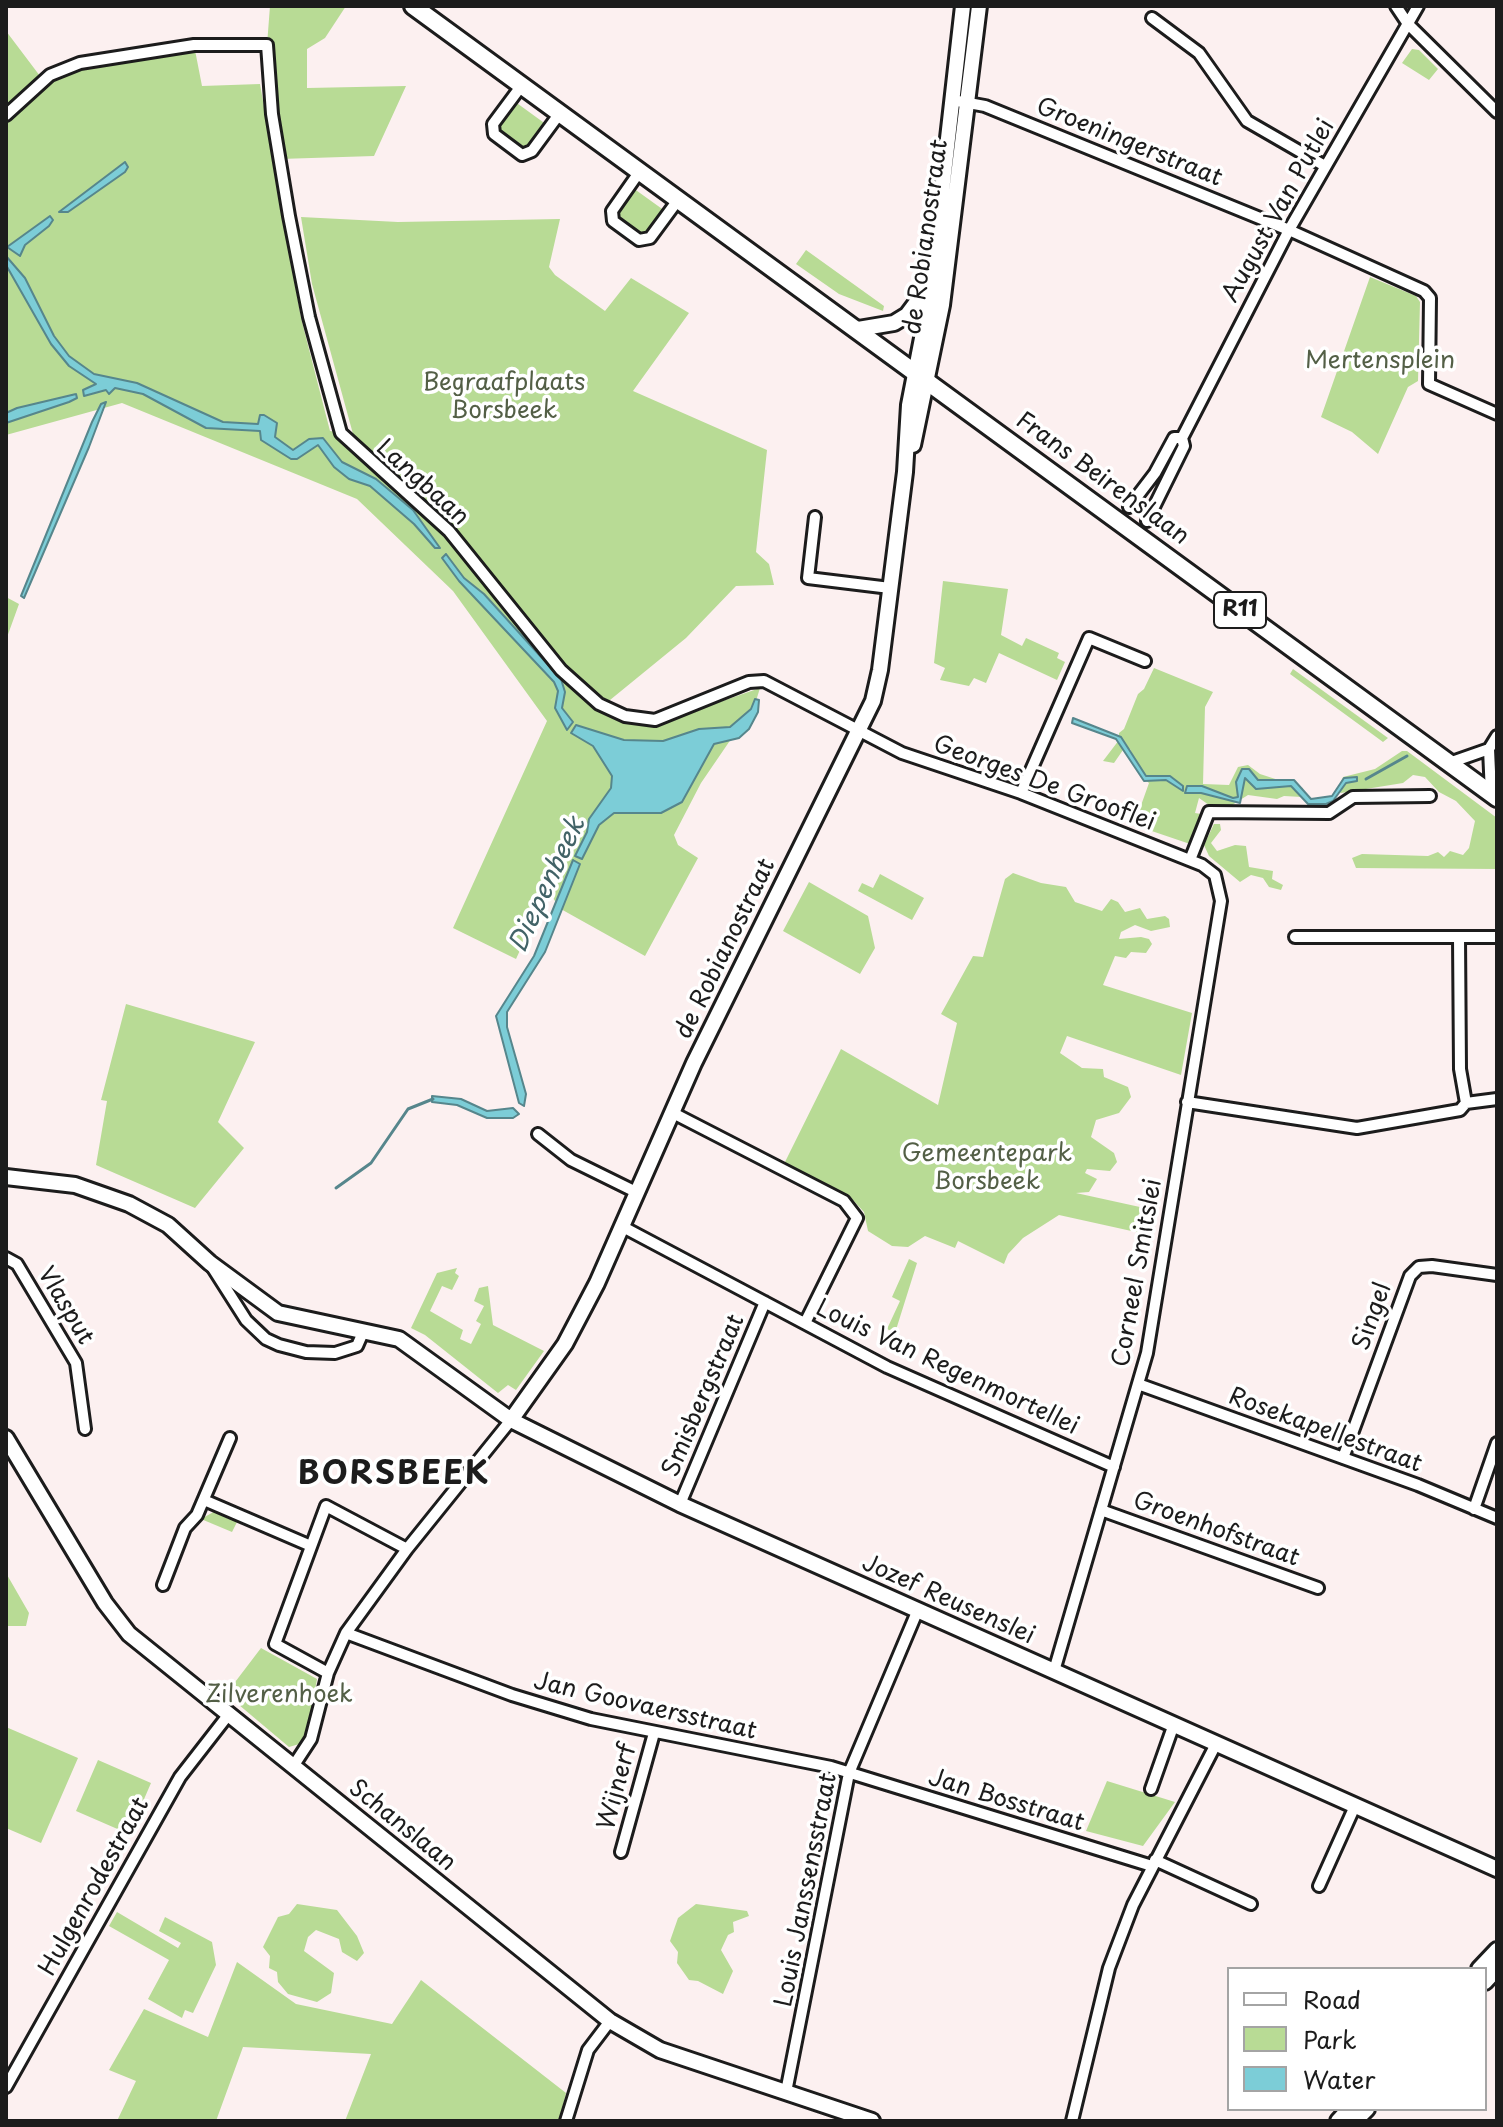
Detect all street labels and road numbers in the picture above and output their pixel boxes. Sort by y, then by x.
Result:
street label: Groeningerstraat [1032,93,1226,193]
street label: August Van Putlei [1217,114,1341,308]
street label: de Robianostraat [899,138,955,336]
street label: Frans Beirenslaan [1010,407,1194,551]
street label: Langbaan [370,434,474,532]
road number: R11 [1214,592,1266,628]
street label: Georges De Grooflei [929,730,1159,838]
street label: de Robianostraat [670,854,782,1044]
street label: Corneel Smitslei [1107,1177,1169,1369]
street label: Vlasput [31,1262,99,1350]
street label: Singel [1348,1279,1398,1355]
street label: Louis Van Regenmortellei [811,1294,1083,1442]
street label: Smisbergstraat [657,1310,751,1482]
street label: Rosekapellestraat [1224,1383,1426,1479]
street label: Groenhofstraat [1129,1487,1303,1573]
street label: Jozef Reusenslei [857,1549,1039,1651]
street label: Jan Goovaersstraat [531,1667,759,1747]
street label: Wijnerf [593,1741,643,1833]
street label: Jan Bosstraat [925,1764,1087,1838]
street label: Louis Janssensstraat [770,1771,844,2009]
street label: Schanslaan [343,1774,461,1878]
street label: Hulgenrodestraat [34,1793,156,1981]

